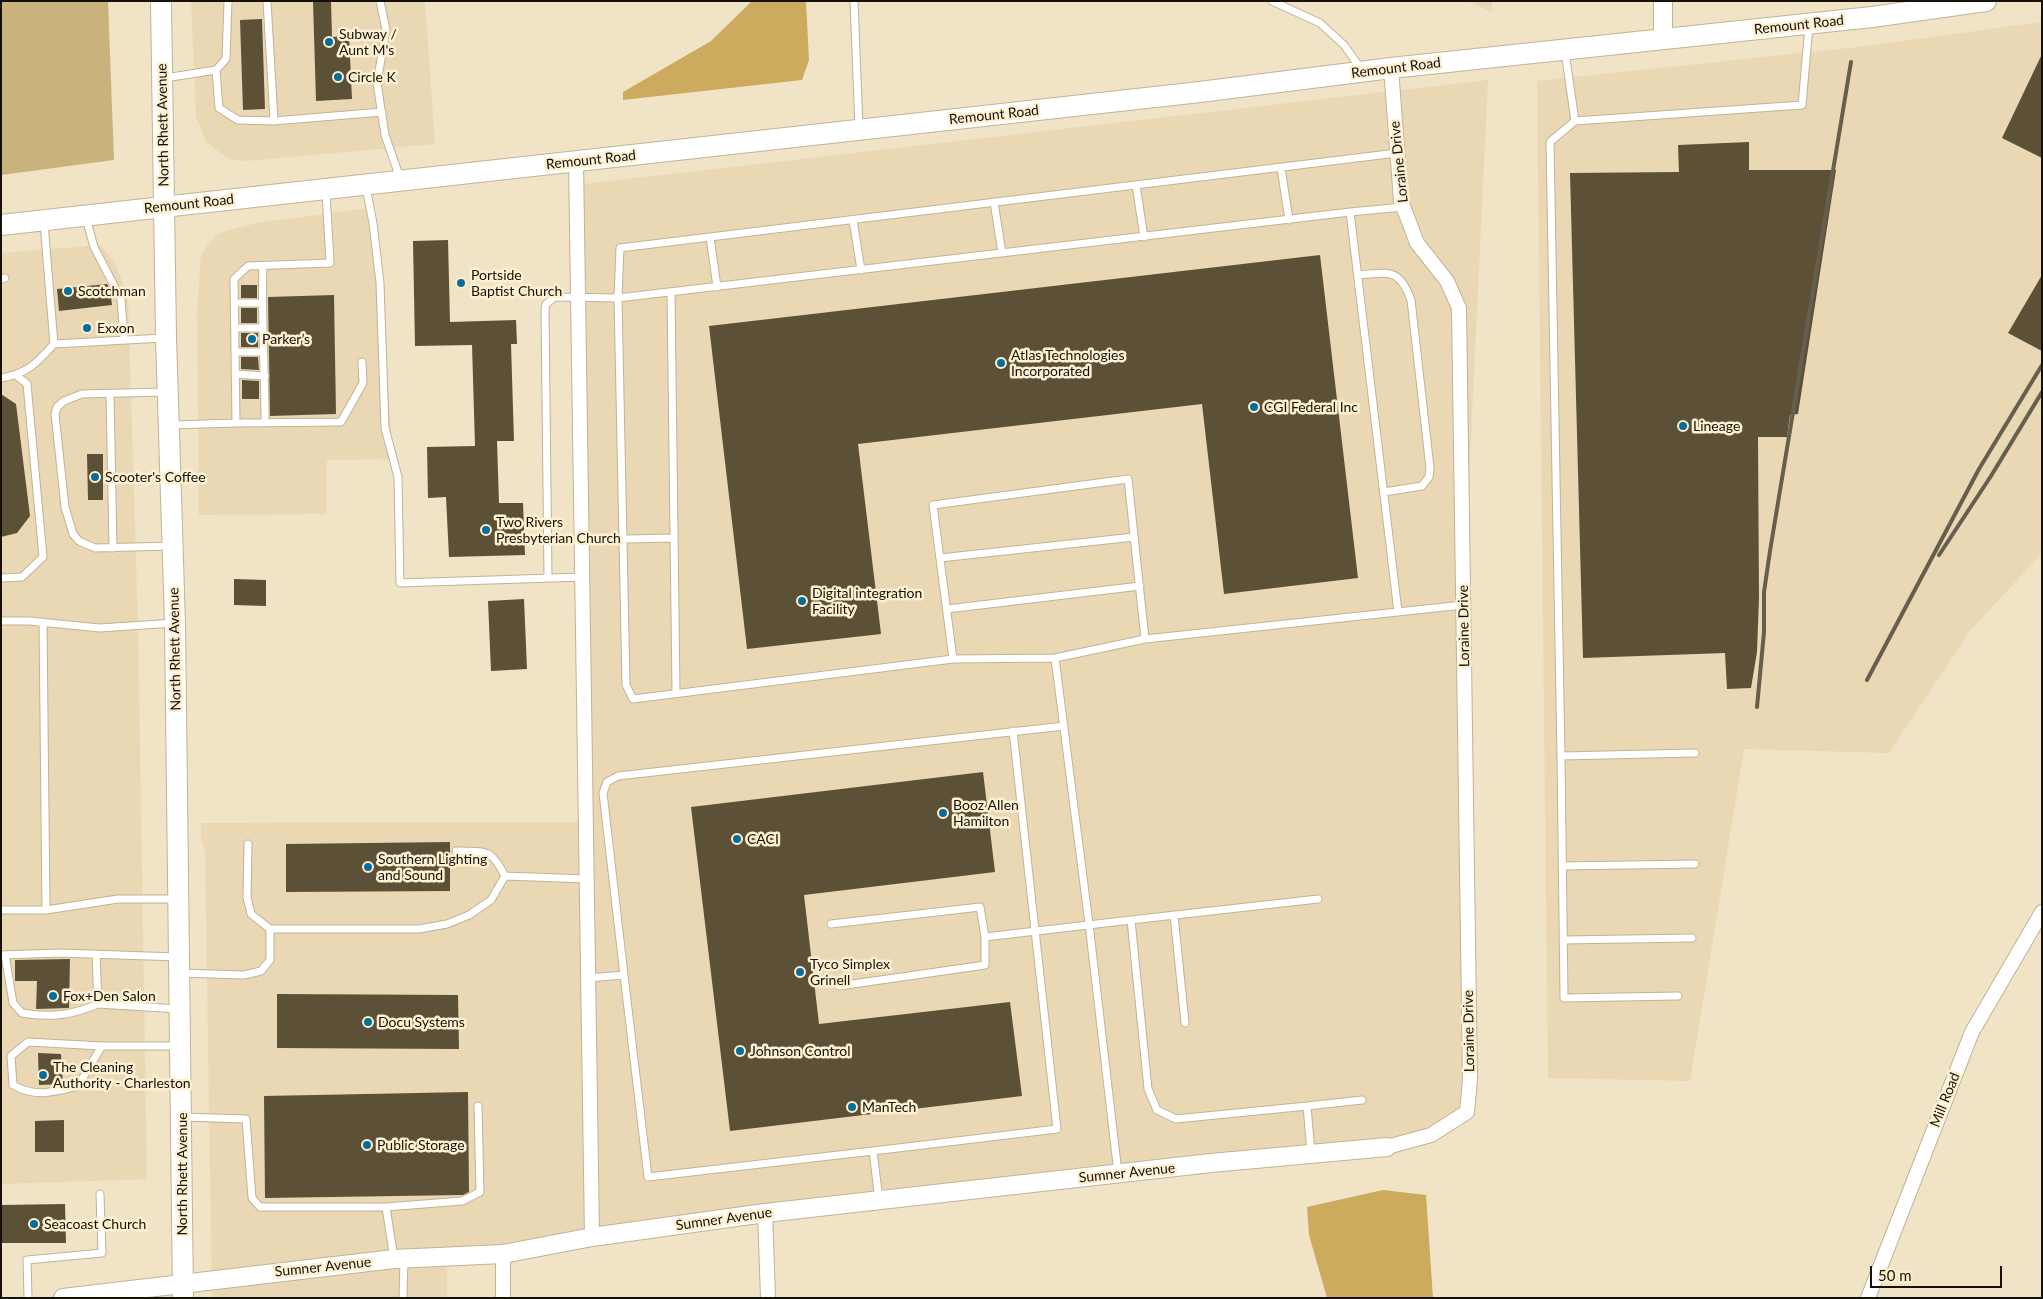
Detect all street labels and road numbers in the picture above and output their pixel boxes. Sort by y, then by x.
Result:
street label: Remount Road [1753,12,1845,38]
street label: Remount Road [1350,54,1442,82]
street label: North Rhett Avenue [154,63,172,187]
street label: Remount Road [948,102,1040,128]
street label: Loraine Drive [1386,120,1412,204]
street label: Remount Road [545,147,637,173]
street label: Remount Road [143,191,235,217]
street label: Loraine Drive [1455,585,1473,667]
street label: North Rhett Avenue [166,587,184,711]
street label: Loraine Drive [1460,990,1478,1072]
street label: Mill Road [1926,1070,1964,1130]
street label: North Rhett Avenue [174,1112,190,1236]
street label: Sumner Avenue [1078,1160,1176,1186]
street label: Sumner Avenue [675,1204,773,1234]
street label: Sumner Avenue [274,1254,372,1280]

